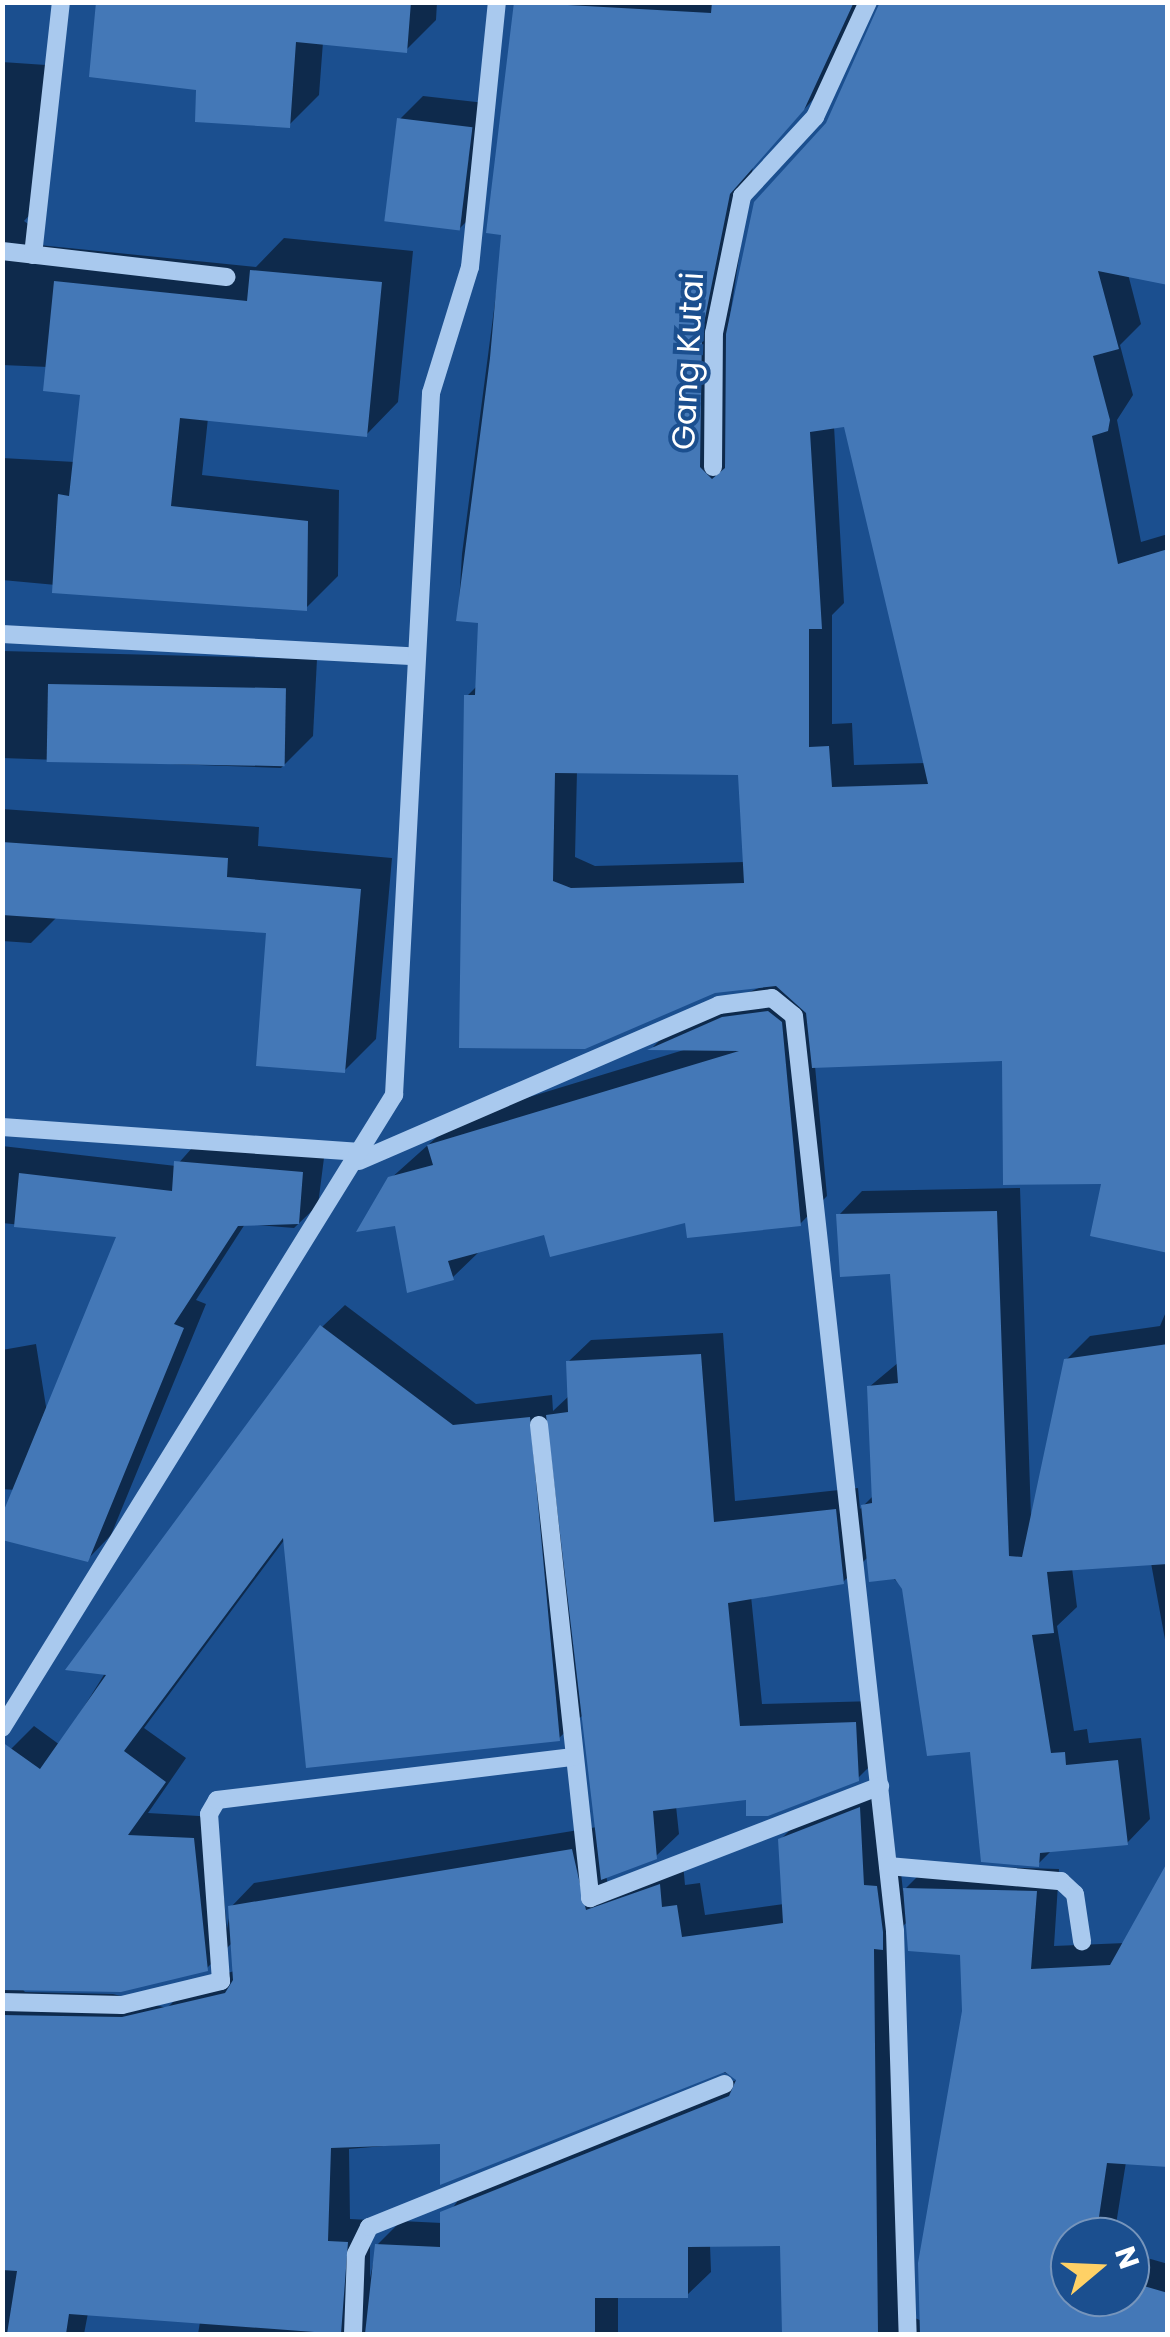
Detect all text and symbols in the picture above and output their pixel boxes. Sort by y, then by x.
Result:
street label: Gang Kutai [664,271,712,451]
north arrow [1050,2217,1150,2317]
text: N [1105,2241,1149,2274]

